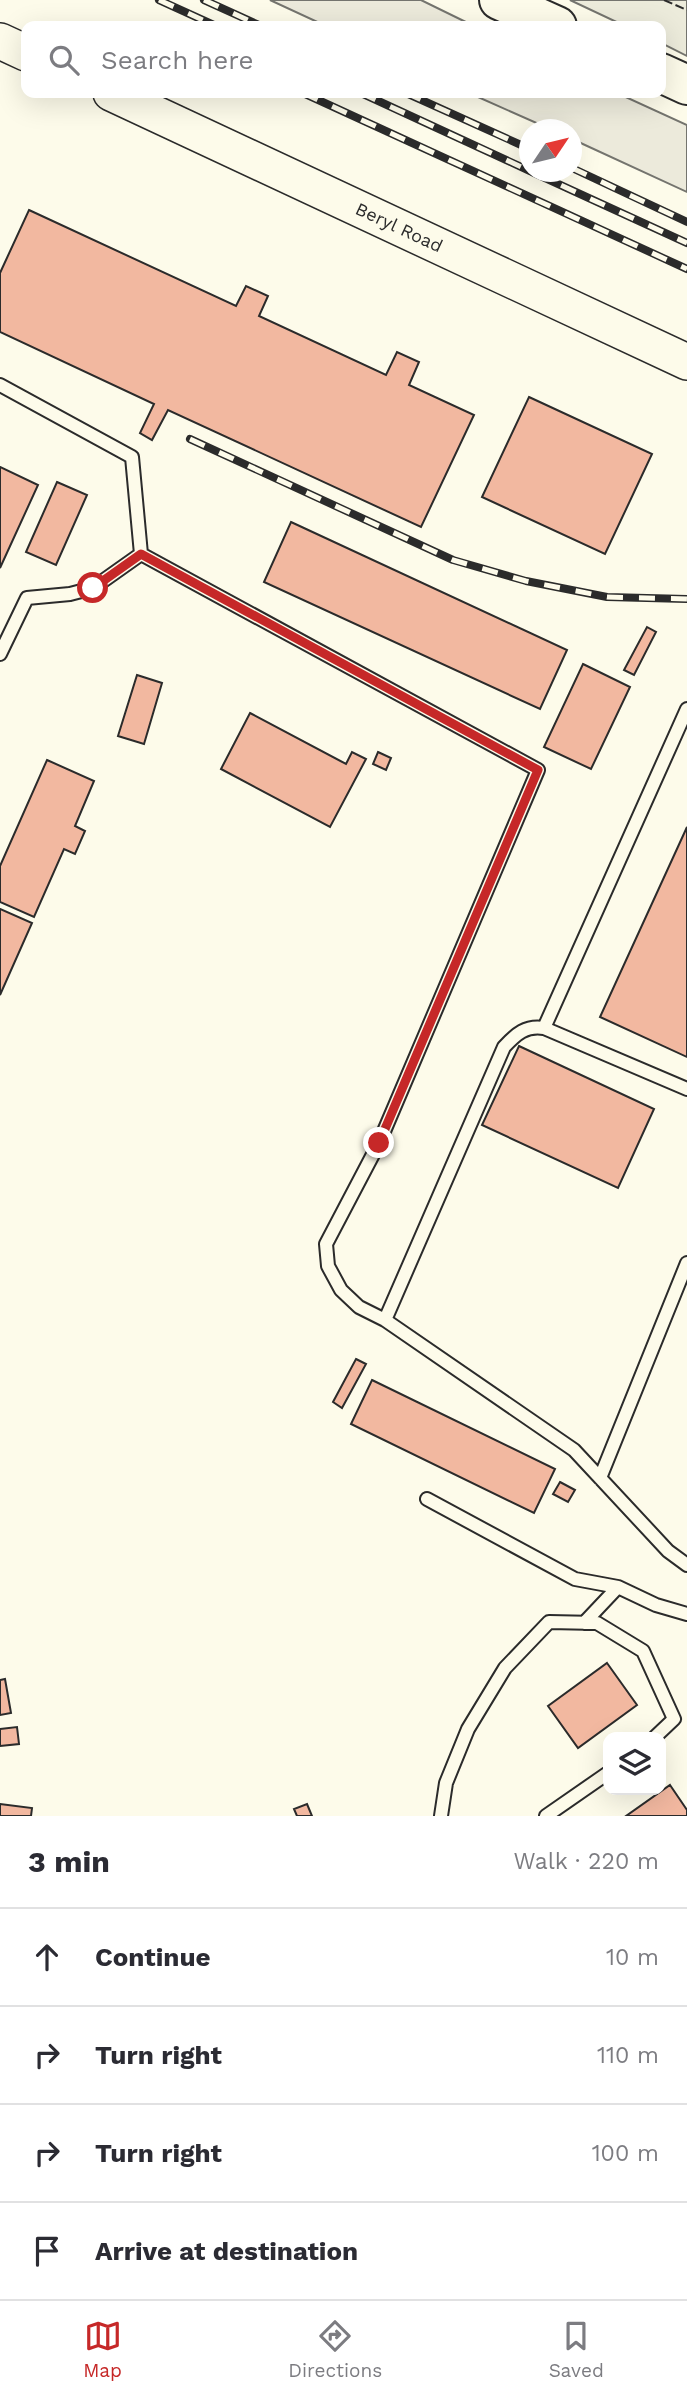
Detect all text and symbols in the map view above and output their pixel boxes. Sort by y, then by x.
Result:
search box [21,21,666,98]
icon: search [45,41,83,79]
text: Search here [101,45,253,75]
north arrow [519,119,582,182]
street label: Beryl Road [352,198,446,256]
route start [77,572,108,603]
route end [363,1127,394,1158]
map controls [603,1732,666,1795]
button: layers [603,1732,666,1795]
text: 3 min [28,1844,110,1879]
text: Walk · 220 m [513,1848,659,1875]
icon: ahead [28,1938,66,1976]
text: Continue [95,1942,211,1972]
text: 10 m [606,1944,659,1971]
icon: right [28,2036,66,2074]
text: Turn right [95,2040,222,2070]
text: 110 m [597,2042,659,2069]
icon: right [28,2134,66,2172]
text: Turn right [95,2138,222,2168]
text: 100 m [592,2140,659,2167]
icon: arrive [28,2232,66,2270]
text: Arrive at destination [95,2236,358,2266]
tab: Map [83,2317,122,2382]
tab: Directions [288,2317,382,2382]
tab: Saved [549,2317,604,2382]

